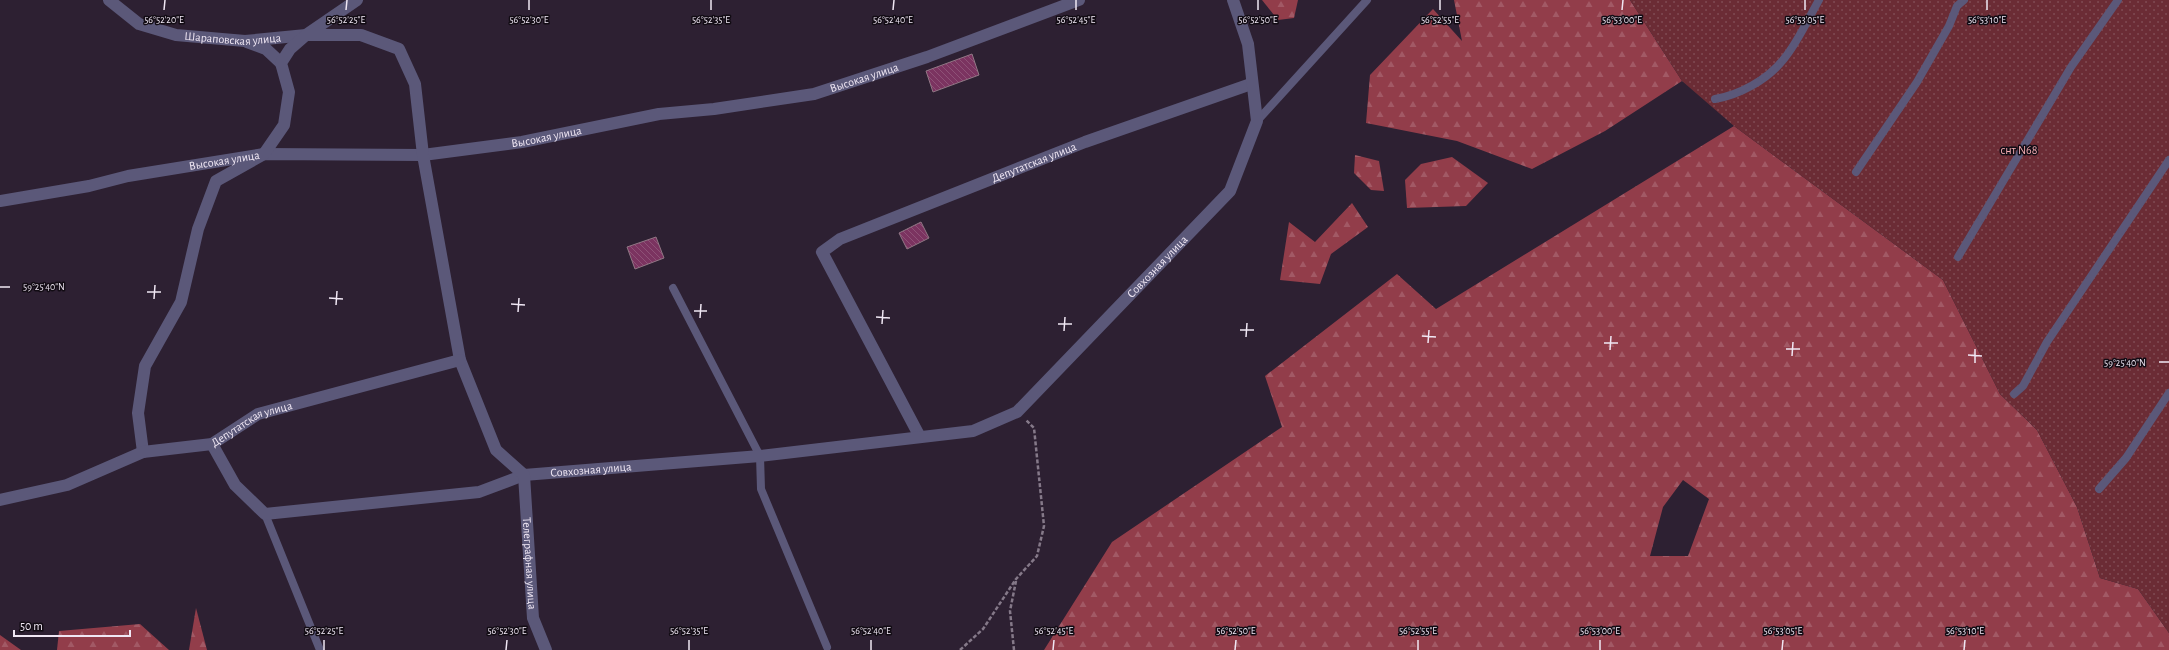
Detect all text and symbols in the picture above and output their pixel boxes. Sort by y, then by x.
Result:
text: 56°52'20"E [144,15,184,25]
text: 56°52'25"E [327,15,365,25]
text: 56°52'30"E [509,15,549,25]
text: 56°52'35"E [692,15,730,25]
text: 56°52'40"E [873,15,913,25]
text: 56°52'45"E [1057,15,1096,25]
text: 56°52'50"E [1238,15,1278,25]
text: 56°52'55"E [1421,15,1459,25]
text: 56°53'00"E [1602,15,1642,25]
text: 56°53'05"E [1786,15,1825,25]
text: 56°53'10"E [1968,15,2006,25]
street label: Шараповская улица [184,30,282,47]
street label: Высокая улица [828,61,900,94]
street label: Высокая улица [510,124,583,149]
street label: Депутатская улица [990,140,1078,184]
park label: снт N68 [2001,144,2038,156]
street label: Высокая улица [188,149,261,172]
street label: Совхозная улица [1125,233,1190,300]
text: 59°25'40"N [23,282,65,292]
text: 59°25'40"N [2104,358,2146,368]
street label: Депутатская улица [209,399,294,449]
street label: Совхозная улица [550,460,632,479]
street label: Телеграфная улица [521,517,538,610]
scale bar [14,612,130,638]
text: 50 m [20,620,43,632]
text: 56°52'25"E [305,626,343,636]
text: 56°52'30"E [487,626,527,636]
text: 56°52'35"E [670,626,708,636]
text: 56°52'40"E [851,626,891,636]
text: 56°52'45"E [1035,626,1074,636]
text: 56°52'50"E [1216,626,1256,636]
text: 56°52'55"E [1399,626,1437,636]
text: 56°53'00"E [1580,626,1620,636]
text: 56°53'05"E [1764,626,1803,636]
text: 56°53'10"E [1946,626,1984,636]

